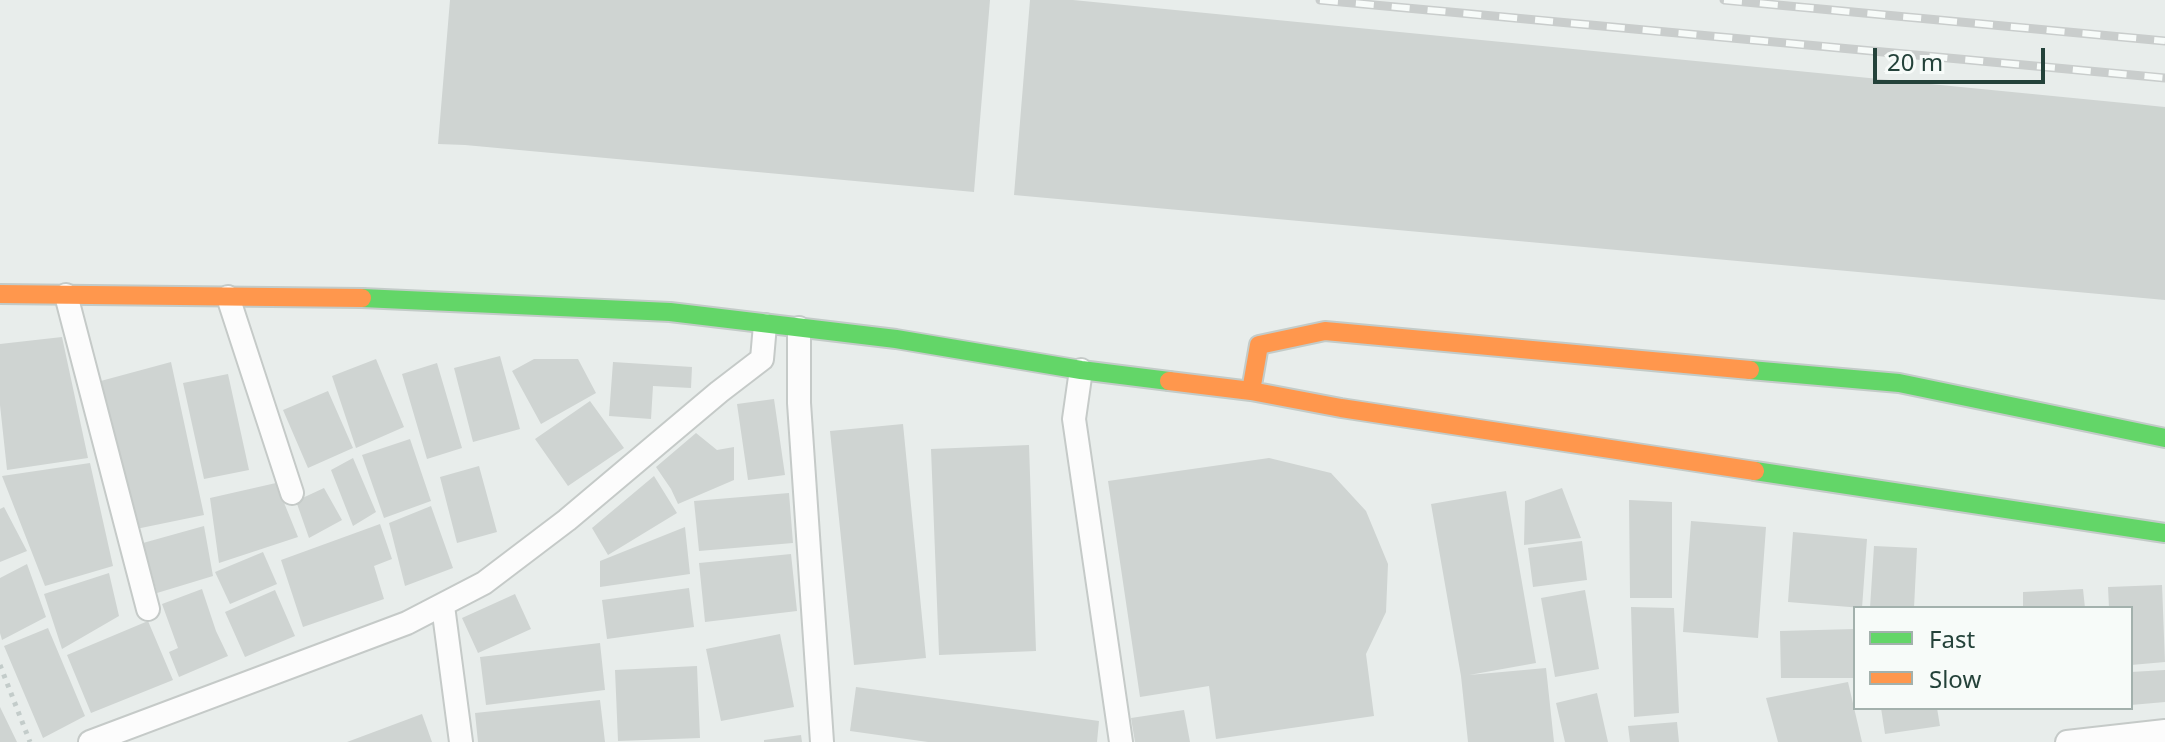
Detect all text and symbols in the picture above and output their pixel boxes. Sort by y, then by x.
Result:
scale bar [1877,32,2049,82]
text: 20 m [1887,45,1943,78]
legend [1853,606,2133,710]
text: Fast [1929,622,1975,655]
text: Slow [1929,662,1981,695]

